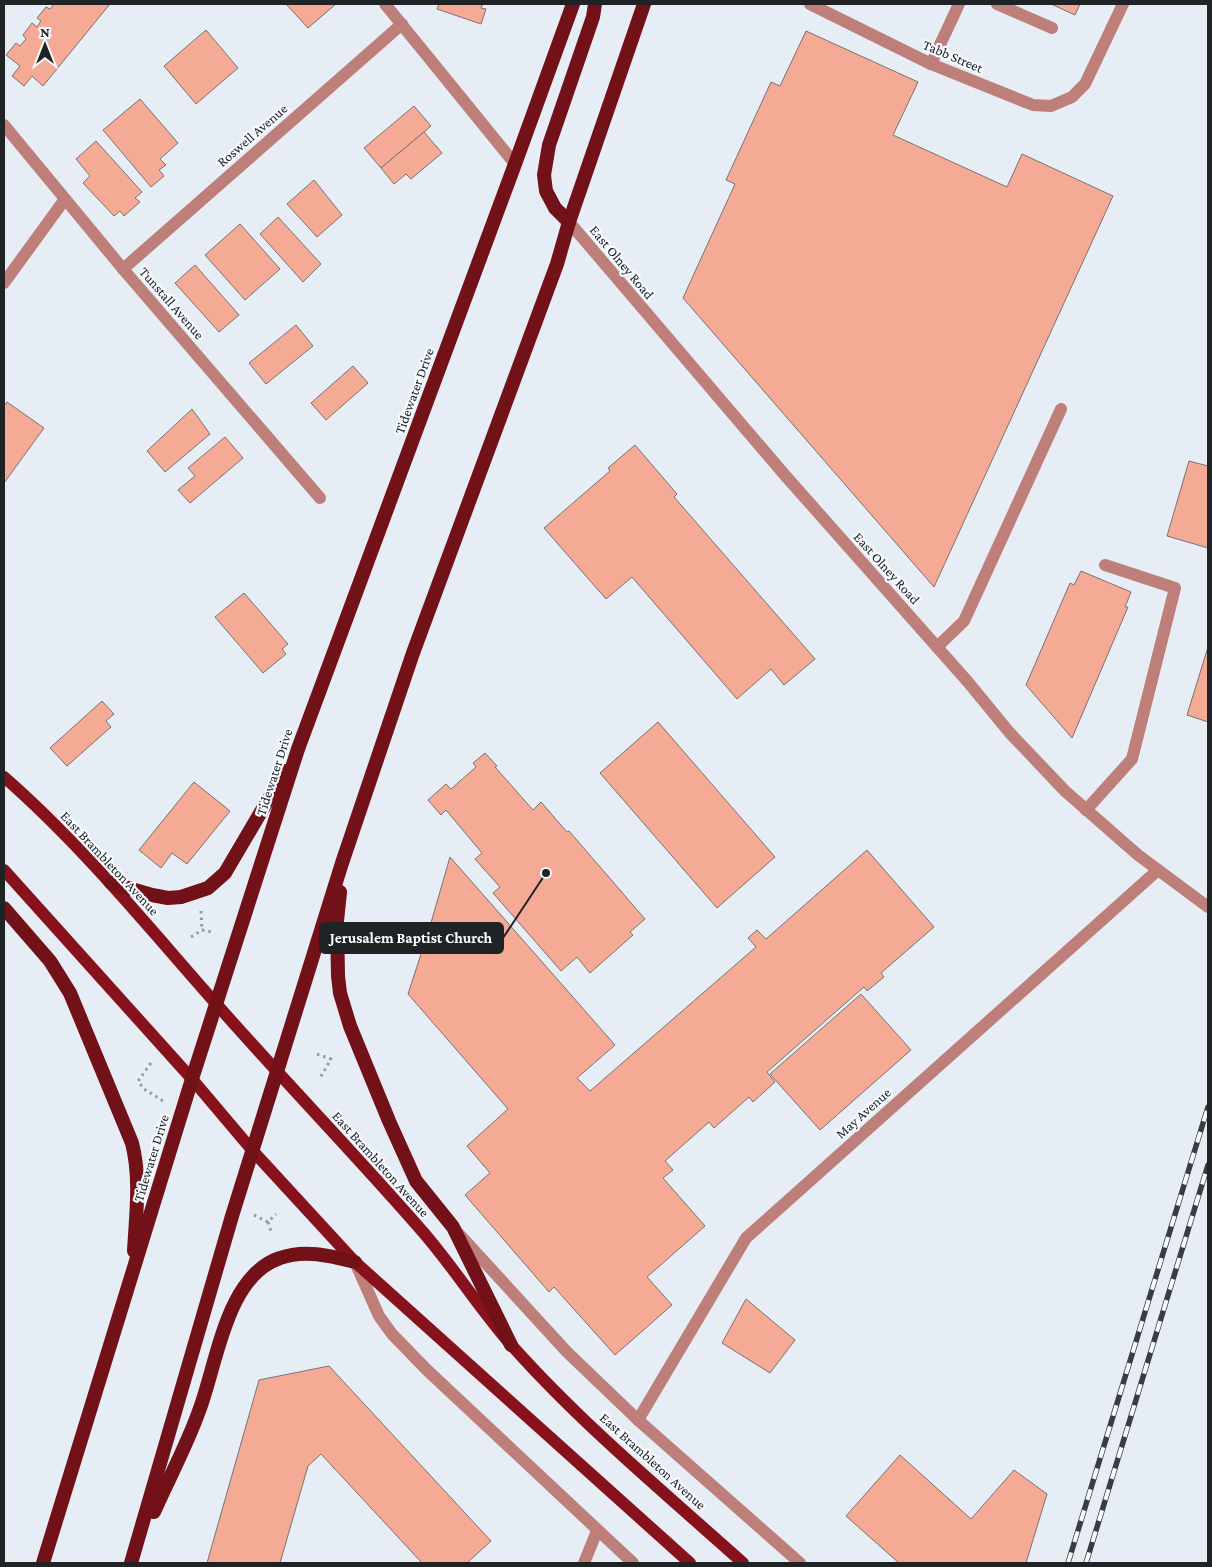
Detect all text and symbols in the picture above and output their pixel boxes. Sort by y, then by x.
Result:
north arrow [20,20,70,70]
text: N [40,24,50,40]
street label: Tabb Street [921,36,986,76]
street label: Roswell Avenue [214,100,290,170]
street label: East Olney Road [587,222,658,302]
street label: Tunstall Avenue [136,264,208,342]
street label: Tidewater Drive [391,346,437,436]
street label: East Olney Road [851,529,924,608]
street label: Tidewater Drive [252,727,296,817]
street label: East Brambleton Avenue [57,808,163,918]
callout: Jerusalem Baptist Church [320,923,503,953]
text: Jerusalem Baptist Church [328,930,493,946]
street label: May Avenue [832,1084,894,1142]
street label: East Brambleton Avenue [329,1108,433,1220]
street label: Tidewater Drive [130,1113,172,1203]
street label: East Brambleton Avenue [597,1409,709,1513]

